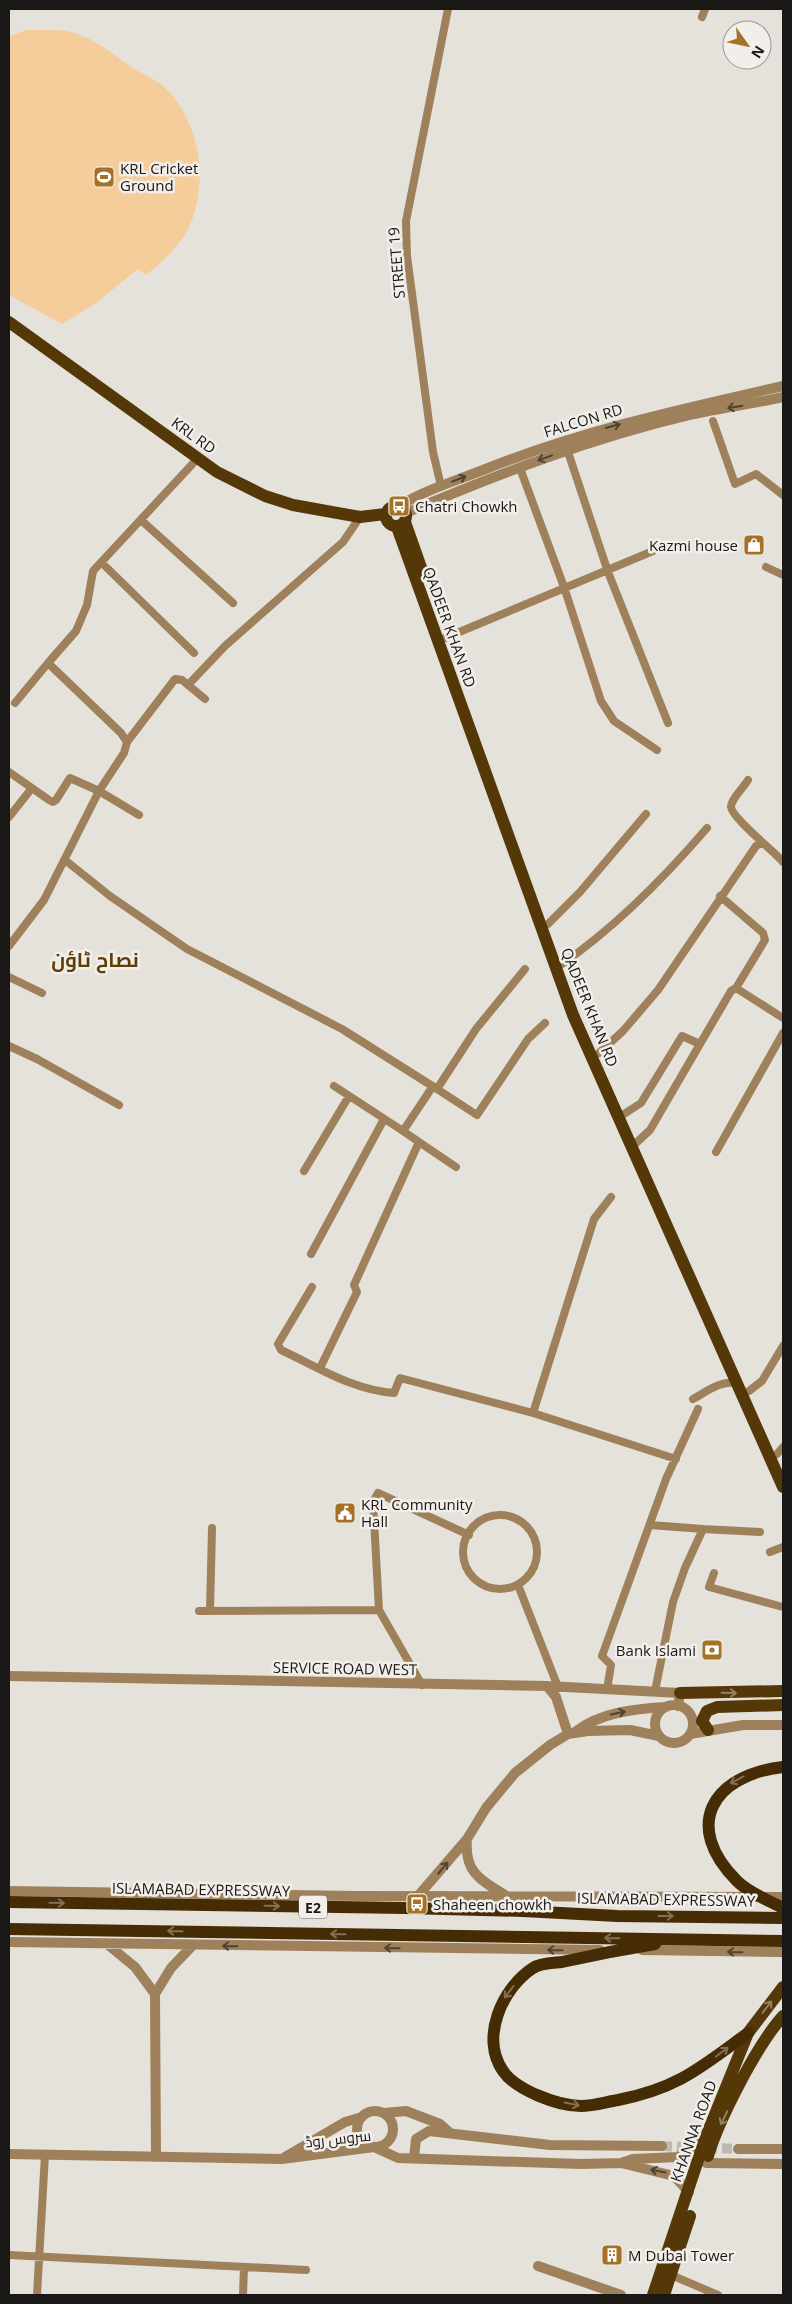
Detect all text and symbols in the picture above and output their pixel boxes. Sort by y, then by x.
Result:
north arrow [722,20,772,70]
text: N [747,42,769,62]
place label: KRL Cricket Ground [120,158,198,195]
sports icon: KRL Cricket Ground [92,165,116,189]
street label: STREET 19 [383,226,409,300]
street label: FALCON RD [541,399,625,441]
one-way arrow [728,402,744,412]
street label: KRL RD [168,412,220,458]
one-way arrow [605,421,621,431]
one-way arrow [538,454,553,463]
one-way arrow [451,474,466,483]
bus stop icon: Chatri Chowkh [387,494,411,518]
place label: Chatri Chowkh [415,496,518,516]
shop icon: Kazmi house [742,533,766,557]
place label: Kazmi house [649,535,738,555]
street label: QADEER KHAN RD [419,564,481,690]
street label: QADEER KHAN RD [557,944,623,1070]
district label: نصاح ٹاؤن [51,946,139,974]
place label: KRL Community Hall [361,1494,473,1531]
public building icon: KRL Community Hall [333,1501,357,1525]
bank icon: Bank Islami [700,1638,724,1662]
place label: Bank Islami [616,1640,696,1660]
street label: SERVICE ROAD WEST [273,1657,418,1679]
one-way arrow [721,1688,737,1697]
one-way arrow [609,1708,625,1717]
one-way arrow [730,1776,745,1786]
one-way arrow [437,1861,449,1874]
street label: ISLAMABAD EXPRESSWAY [112,1877,291,1901]
street label: ISLAMABAD EXPRESSWAY [577,1887,756,1911]
bus stop icon: Shaheen chowkh [405,1892,429,1916]
place label: Shaheen chowkh [433,1894,552,1914]
road number: E2 [299,1895,327,1918]
one-way arrow [49,1898,65,1908]
one-way arrow [264,1901,280,1911]
one-way arrow [658,1911,674,1921]
one-way arrow [167,1926,184,1936]
one-way arrow [330,1929,346,1938]
one-way arrow [604,1933,620,1943]
one-way arrow [222,1941,238,1951]
one-way arrow [384,1943,400,1953]
one-way arrow [547,1945,563,1955]
one-way arrow [727,1947,743,1956]
one-way arrow [504,1985,515,1998]
one-way arrow [762,2000,772,2014]
one-way arrow [715,2047,728,2058]
street label: KHANNA ROAD [665,2077,721,2185]
one-way arrow [564,2100,580,2109]
one-way arrow [719,2110,728,2125]
street label: سروس روڈ [304,2125,372,2152]
one-way arrow [651,2166,667,2175]
building icon: M Dubai Tower [600,2243,624,2267]
place label: M Dubai Tower [628,2245,734,2265]

